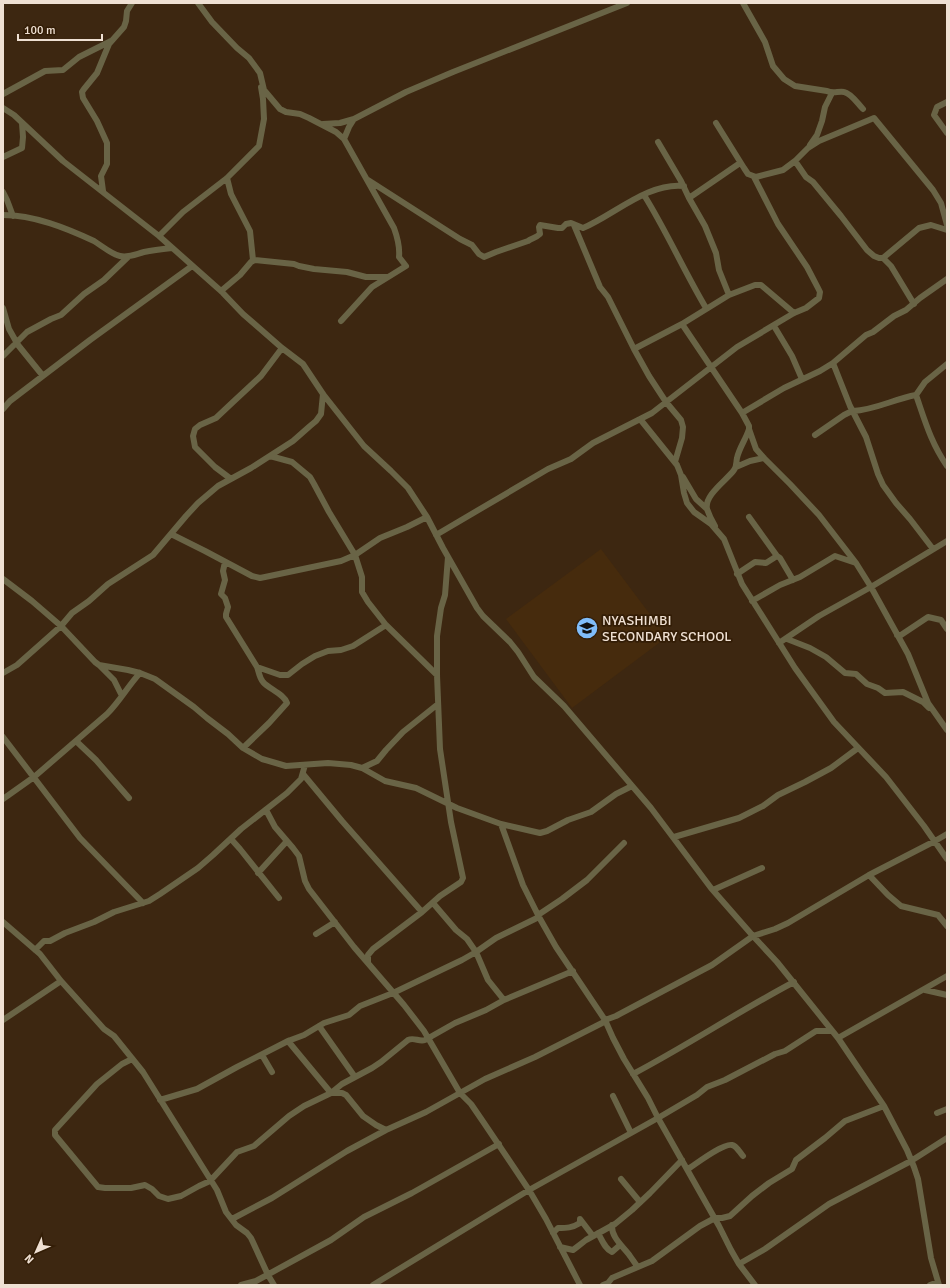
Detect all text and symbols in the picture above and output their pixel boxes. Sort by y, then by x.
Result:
scale bar [18,16,102,42]
text: 100 m [24,23,56,38]
place label: NYASHIMBI SECONDARY SCHOOL [602,612,732,645]
school or university icon: NYASHIMBI SECONDARY SCHOOL [574,615,600,641]
north arrow [16,1232,56,1272]
text: N [22,1251,37,1266]

